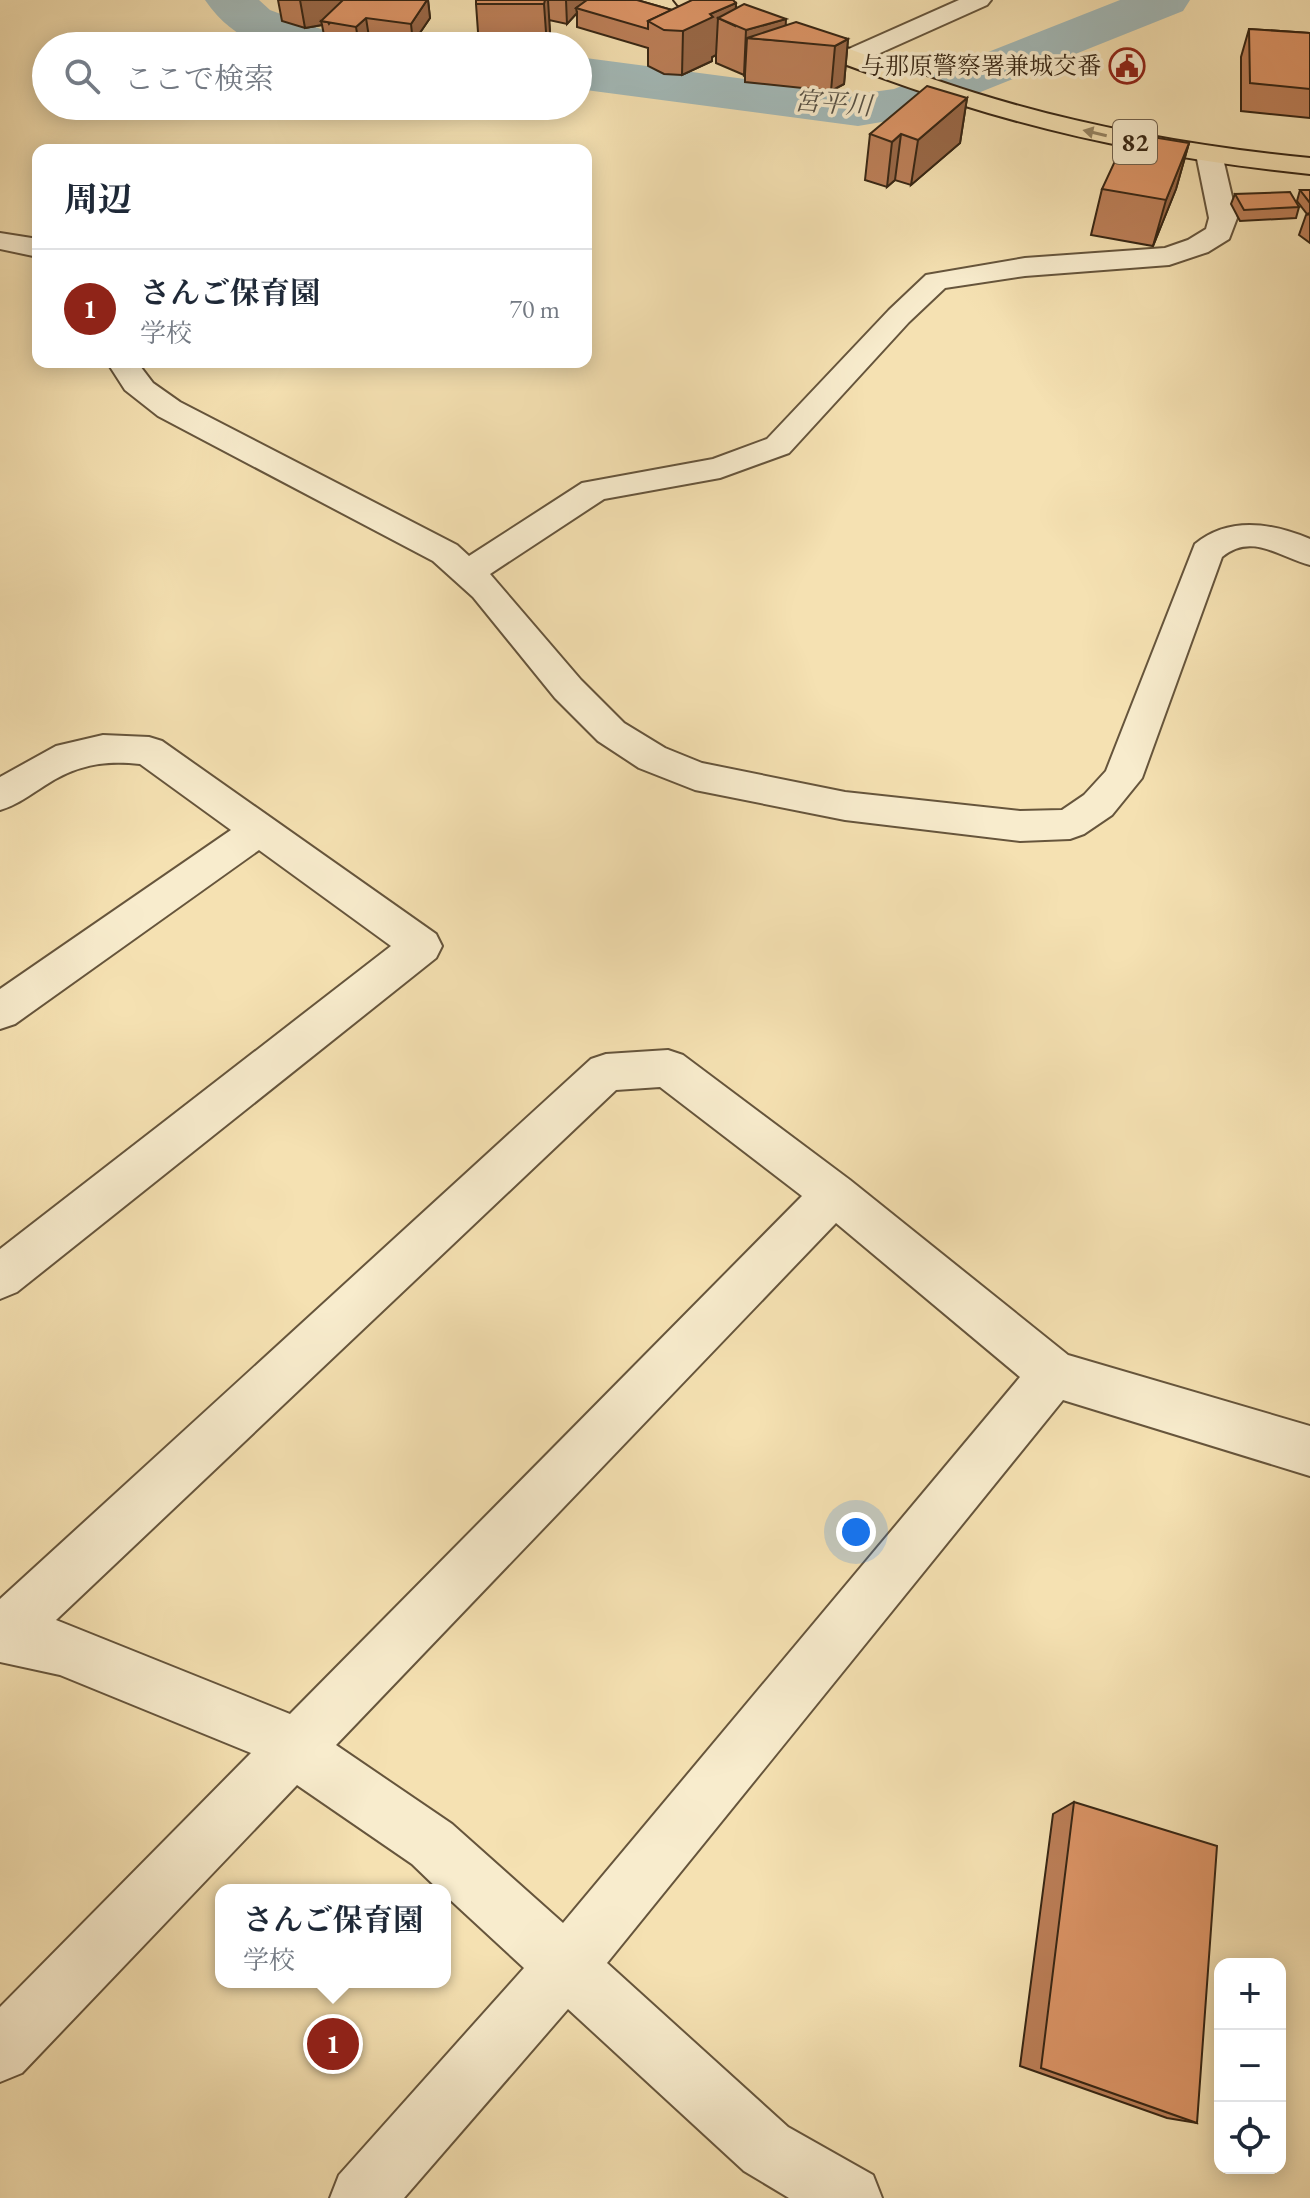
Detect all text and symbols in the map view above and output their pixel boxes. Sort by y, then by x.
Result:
search box [32,32,592,120]
public building icon: 与那原警察署兼城交番 [1108,47,1146,85]
place label: 与那原警察署兼城交番 [861,50,1101,81]
icon: search [60,54,104,98]
text: ここで検索 [124,59,274,98]
water label: 宮平川 [793,83,876,123]
road number: 82 [1113,120,1157,164]
one-way arrow [1082,126,1107,139]
text: 周辺 [64,177,132,221]
text: さんご保育園 [140,273,320,312]
text: 1 [83,292,97,326]
text: 70 m [510,292,560,326]
text: 学校 [140,316,192,350]
your location [836,1512,876,1552]
popup [215,1884,451,1988]
text: さんご保育園 [243,1900,423,1939]
text: 学校 [243,1943,295,1977]
map controls [1214,1958,1286,2174]
button: + [1214,1958,1286,2030]
pin: 1 [307,2014,359,2074]
button: − [1214,2030,1286,2102]
button: locate [1214,2102,1286,2174]

